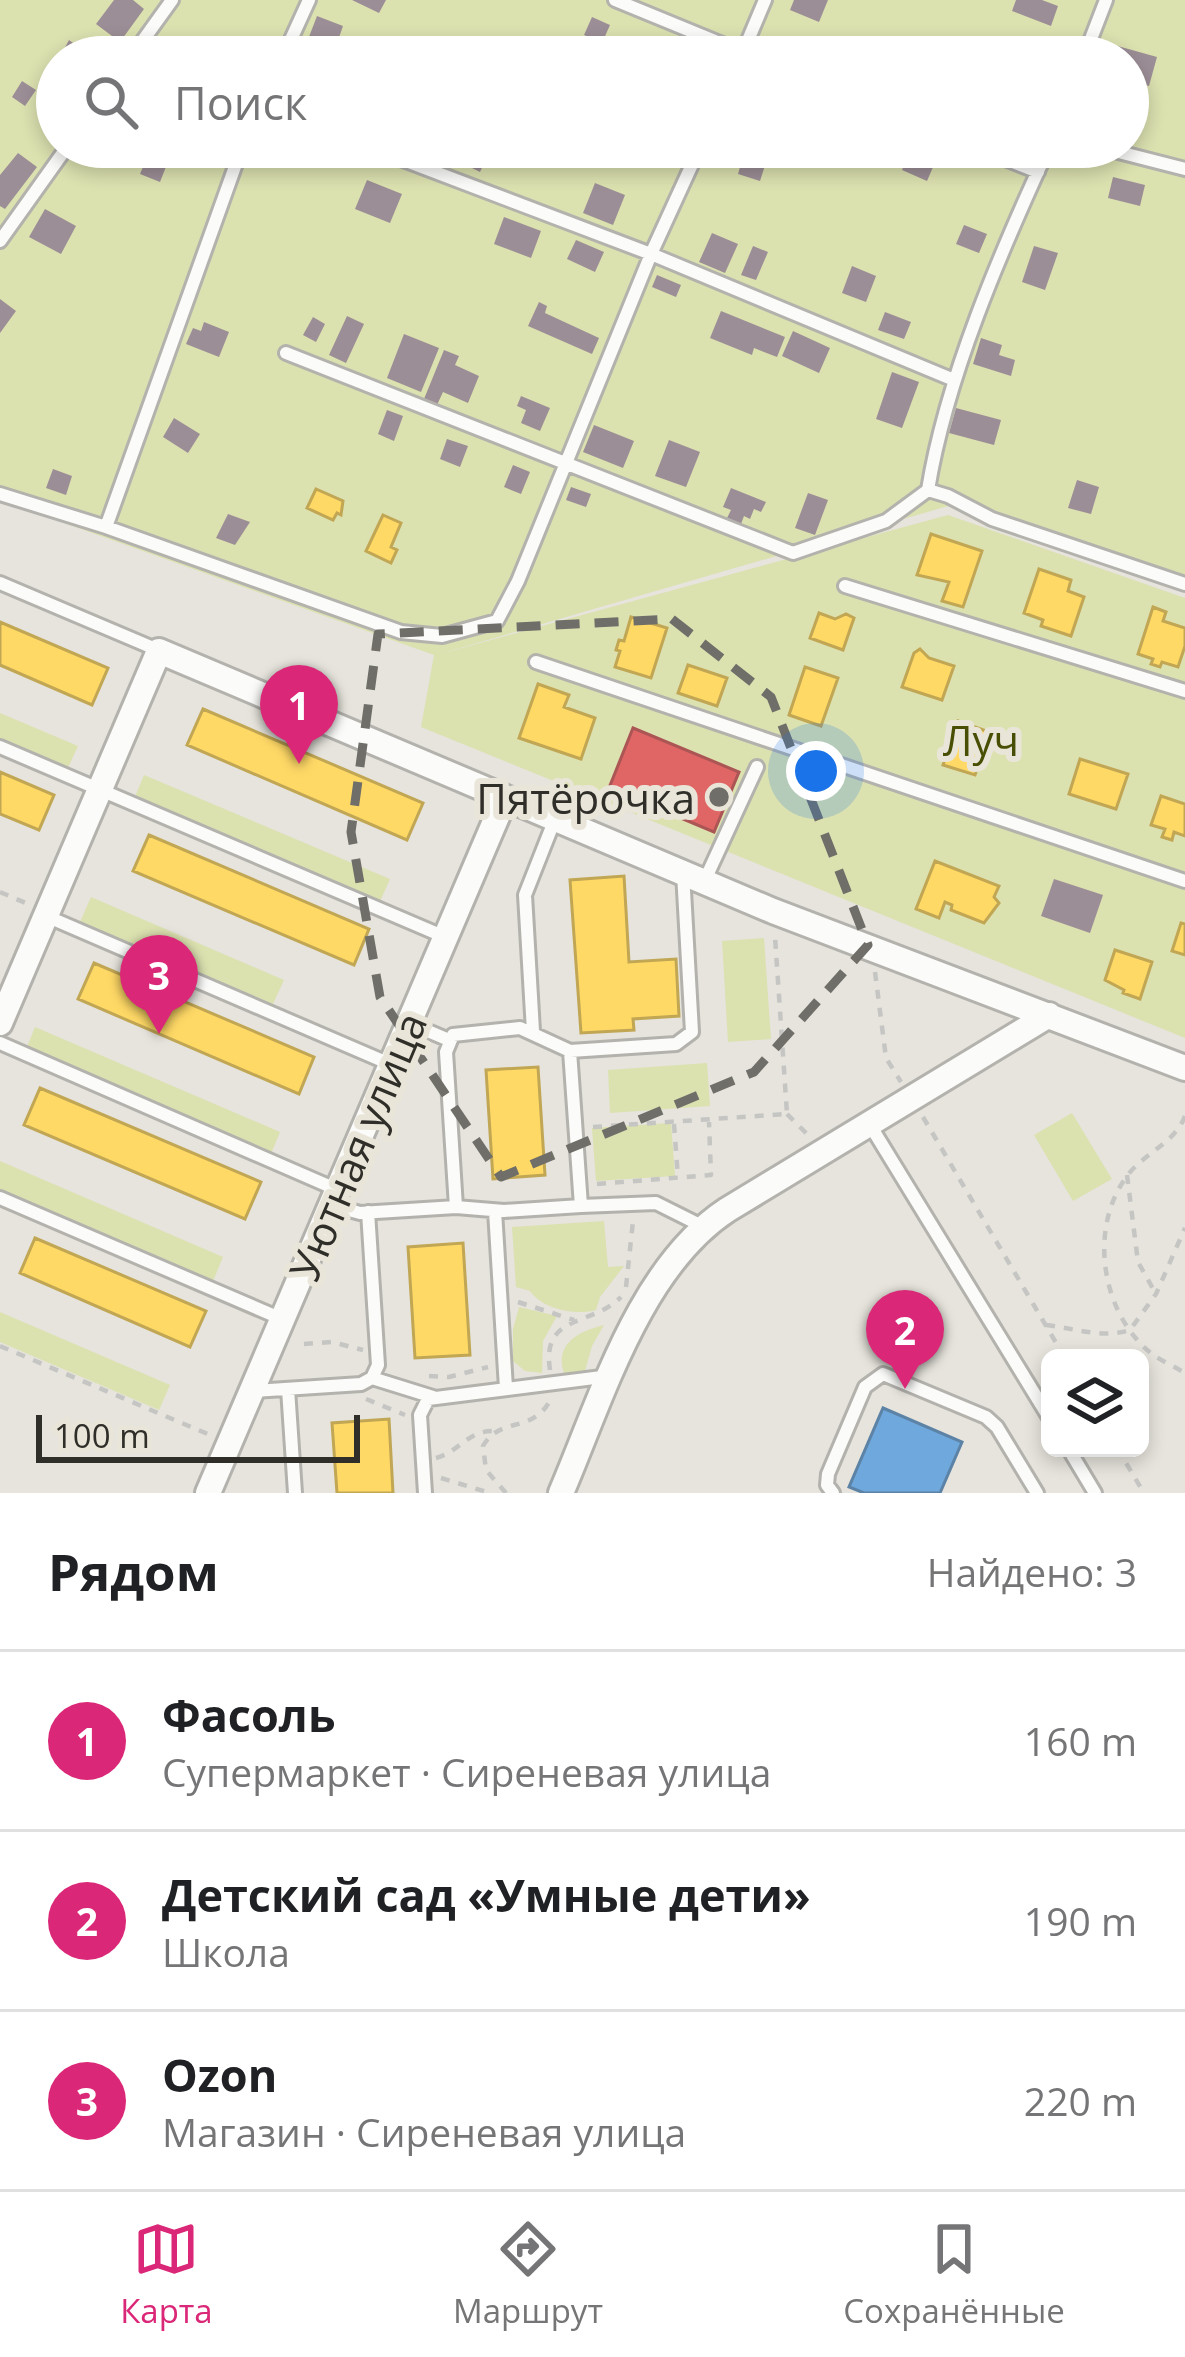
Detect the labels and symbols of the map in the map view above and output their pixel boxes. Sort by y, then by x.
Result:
pin: 1 [260,665,338,764]
park label: Луч [943,711,1019,768]
your location [786,741,846,801]
place label: Пятёрочка [476,769,695,826]
marker: Пятёрочка [706,784,732,810]
pin: 3 [120,935,198,1034]
street label: Уютная улица [275,1003,439,1289]
pin: 2 [866,1290,944,1389]
scale bar [36,1409,360,1462]

